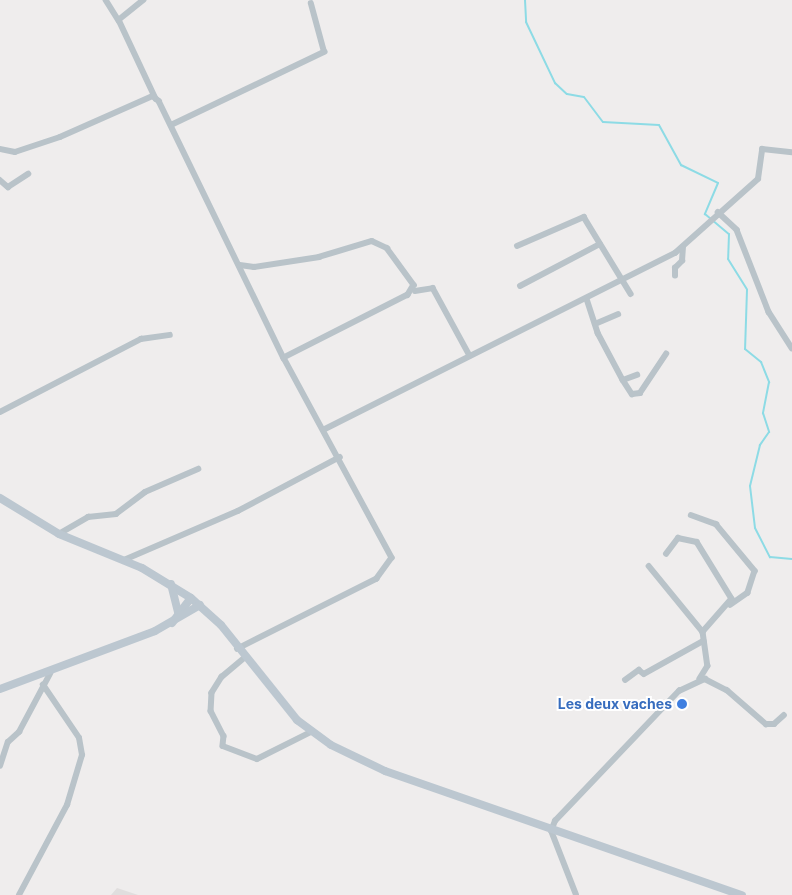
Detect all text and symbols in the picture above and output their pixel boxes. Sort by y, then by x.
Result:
place label: Les deux vaches [558,696,672,712]
marker: Les deux vaches [676,698,688,710]

